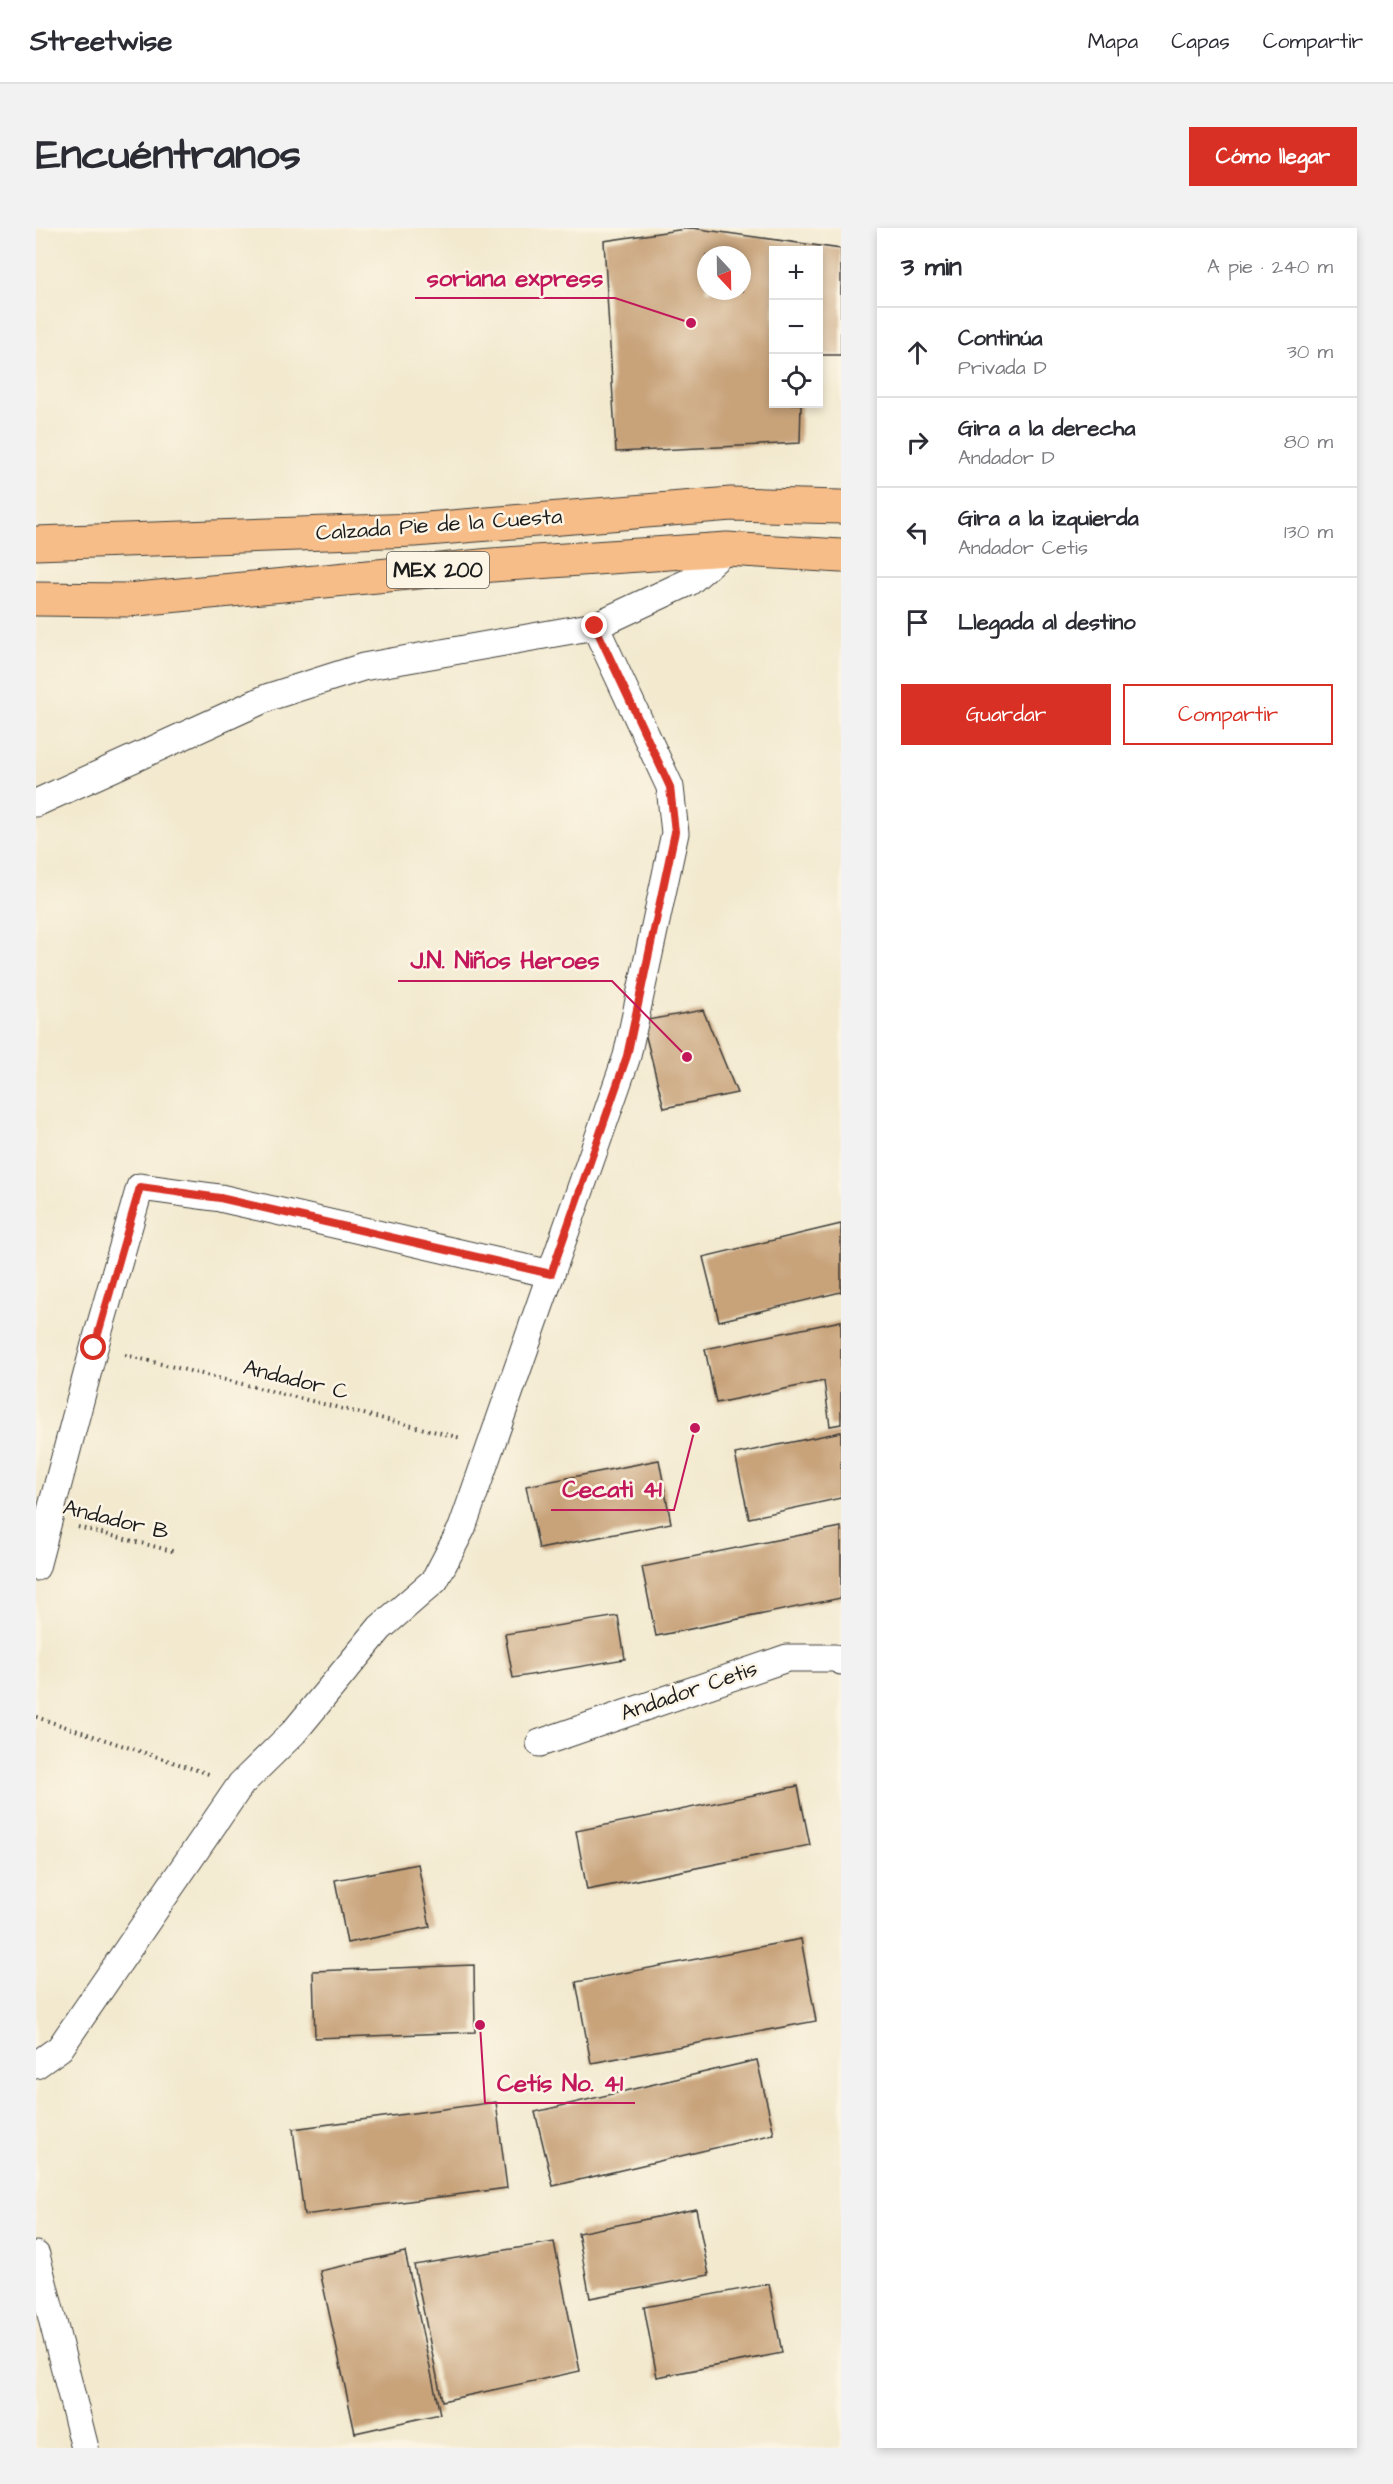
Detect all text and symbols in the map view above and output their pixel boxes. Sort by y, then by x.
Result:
text: Streetwise [30,22,172,61]
text: Mapa [1088,27,1138,56]
text: Capas [1171,27,1230,56]
text: Compartir [1263,27,1363,56]
text: Encuéntranos [36,127,301,185]
button: Cómo llegar [1189,127,1357,186]
north arrow [697,246,751,300]
map controls [769,246,823,408]
button: + [769,246,823,300]
text: 3 min [901,249,962,285]
text: A pie · 240 m [1207,253,1333,281]
callout: soriana express [415,256,615,298]
text: soriana express [427,262,603,296]
button: − [769,300,823,354]
text: Continúa [958,323,1043,354]
icon: ahead [901,336,934,369]
text: 30 m [1287,338,1333,366]
button: locate [769,354,823,408]
text: Privada D [958,354,1047,382]
text: Gira a la derecha [958,413,1135,444]
icon: right [901,426,934,459]
text: 80 m [1284,428,1333,456]
text: Andador D [958,444,1055,472]
street label: Calzada Pie de la Cuesta [315,501,563,549]
text: Gira a la izquierda [958,503,1139,534]
icon: left [901,516,934,549]
text: 130 m [1284,518,1333,546]
text: Andador Cetis [958,534,1088,562]
road number: MEX 200 [387,552,489,588]
icon: arrive [901,606,934,639]
text: Llegada al destino [958,607,1136,638]
route end [581,612,607,638]
button: Guardar [901,684,1111,745]
button: Compartir [1123,684,1333,745]
callout: J.N. Niños Heroes [398,939,612,981]
text: J.N. Niños Heroes [409,944,600,978]
route start [80,1334,106,1360]
street label: Andador C [240,1352,352,1408]
callout: Cecati 41 [551,1468,674,1510]
text: Cecati 41 [562,1473,663,1507]
street label: Andador B [60,1492,172,1548]
street label: Andador Cetis [616,1653,762,1729]
callout: Cetís No. 41 [485,2061,635,2103]
text: Cetís No. 41 [497,2067,624,2101]

